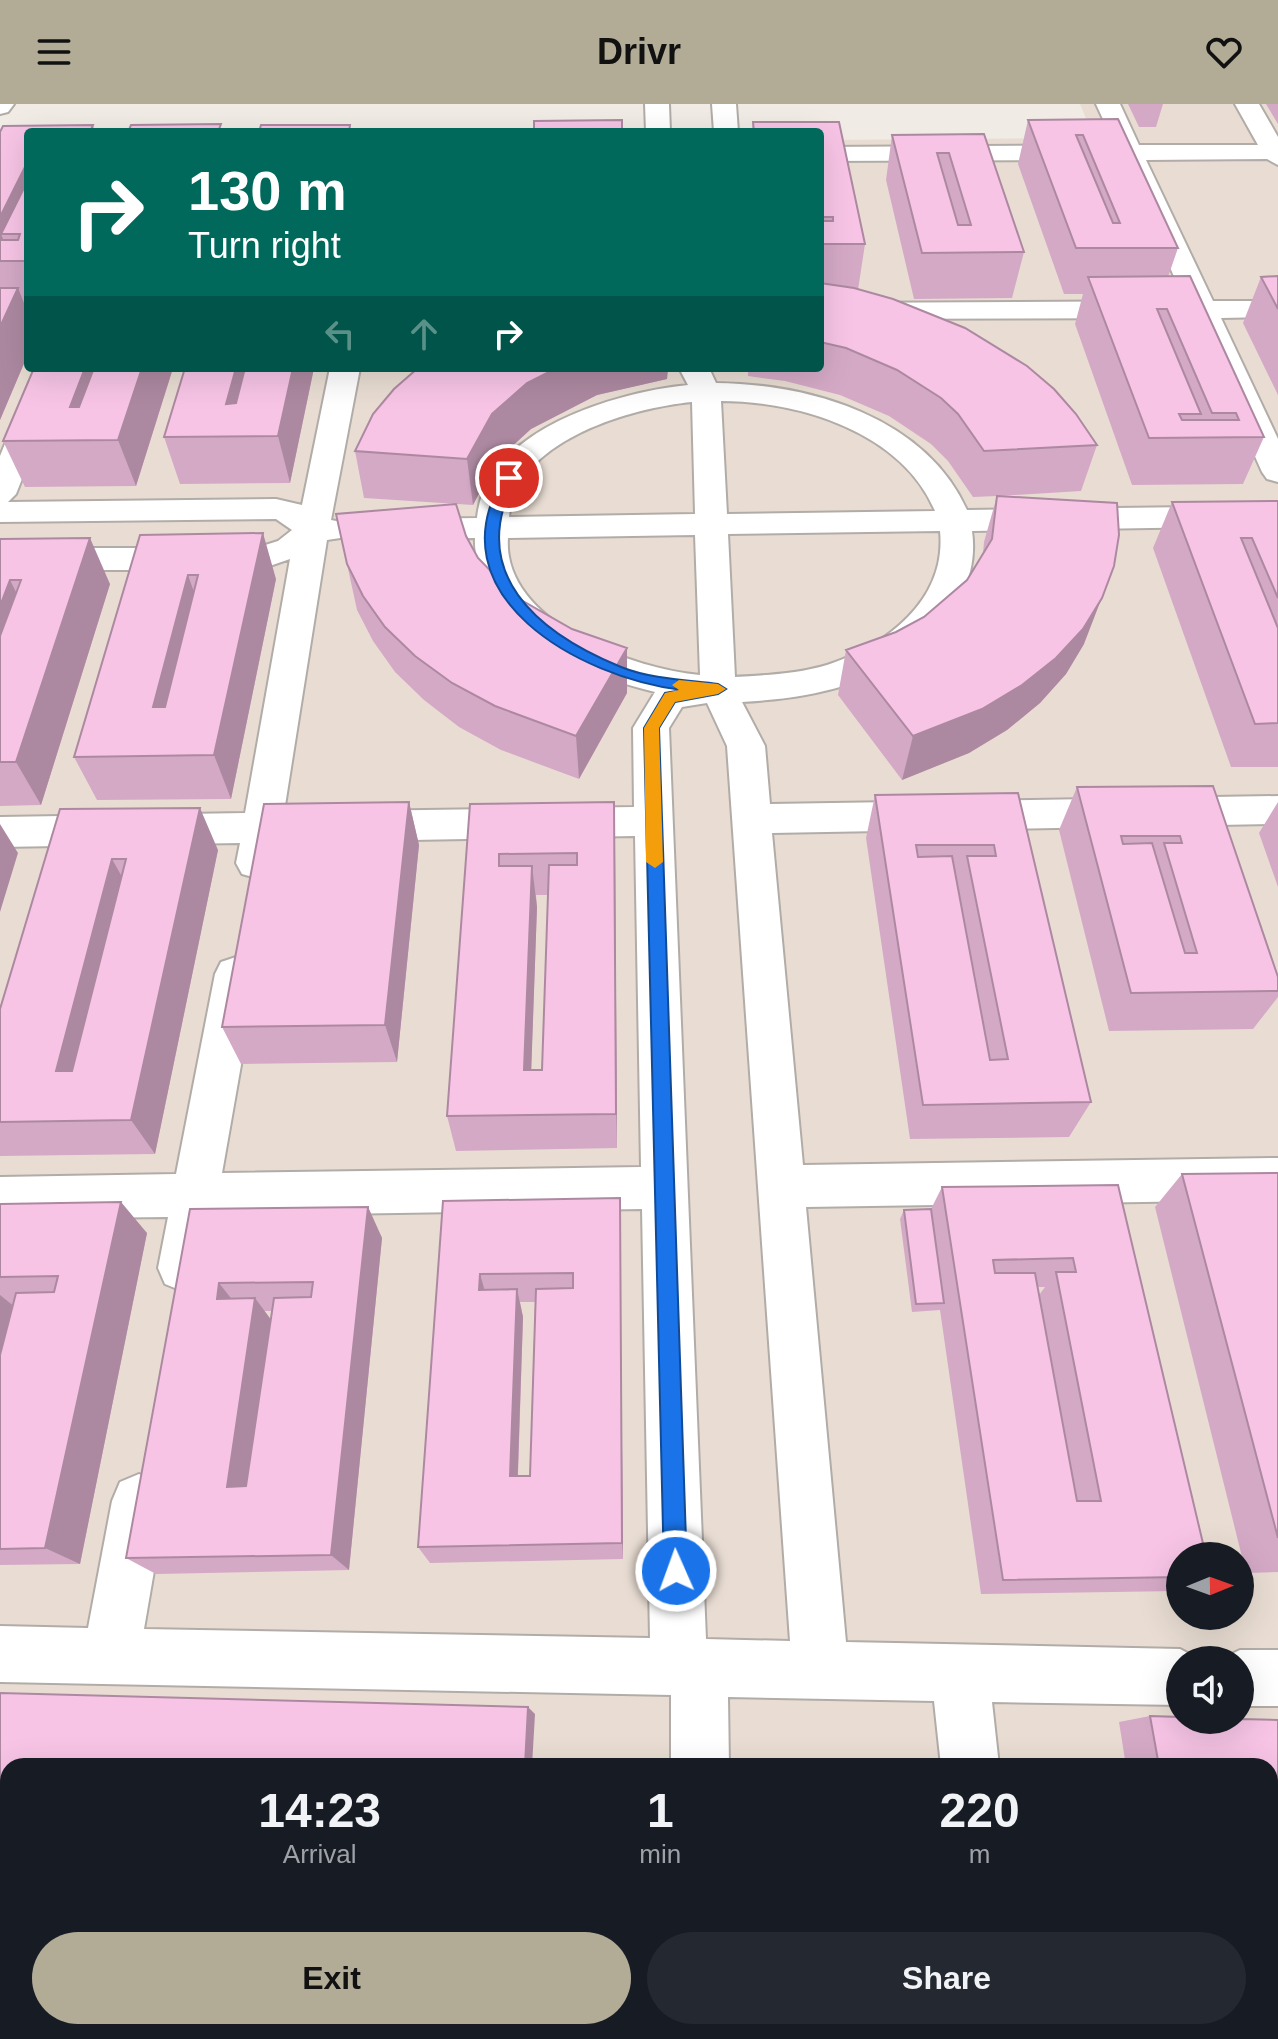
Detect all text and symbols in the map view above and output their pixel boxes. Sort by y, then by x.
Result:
icon: menu [32,30,76,74]
icon: heart [1202,30,1246,74]
text: Drivr [597,31,681,72]
text: 130 m [188,159,347,222]
icon: right [56,160,160,264]
text: Turn right [188,225,341,266]
icon: left [318,312,362,356]
icon: ahead [402,312,446,356]
icon: right [486,312,530,356]
pin [475,444,543,512]
icon: arrive [487,456,531,500]
position arrow [634,1529,718,1613]
north arrow [1166,1542,1254,1630]
map controls [1166,1542,1254,1734]
button: sound [1166,1646,1254,1734]
text: 14:23 [258,1784,381,1837]
text: 1 [647,1784,674,1837]
text: 220 [940,1784,1020,1837]
text: Arrival [283,1839,357,1869]
text: min [639,1839,681,1869]
text: m [969,1839,990,1869]
button: Exit [32,1932,631,2024]
button: Share [647,1932,1246,2024]

